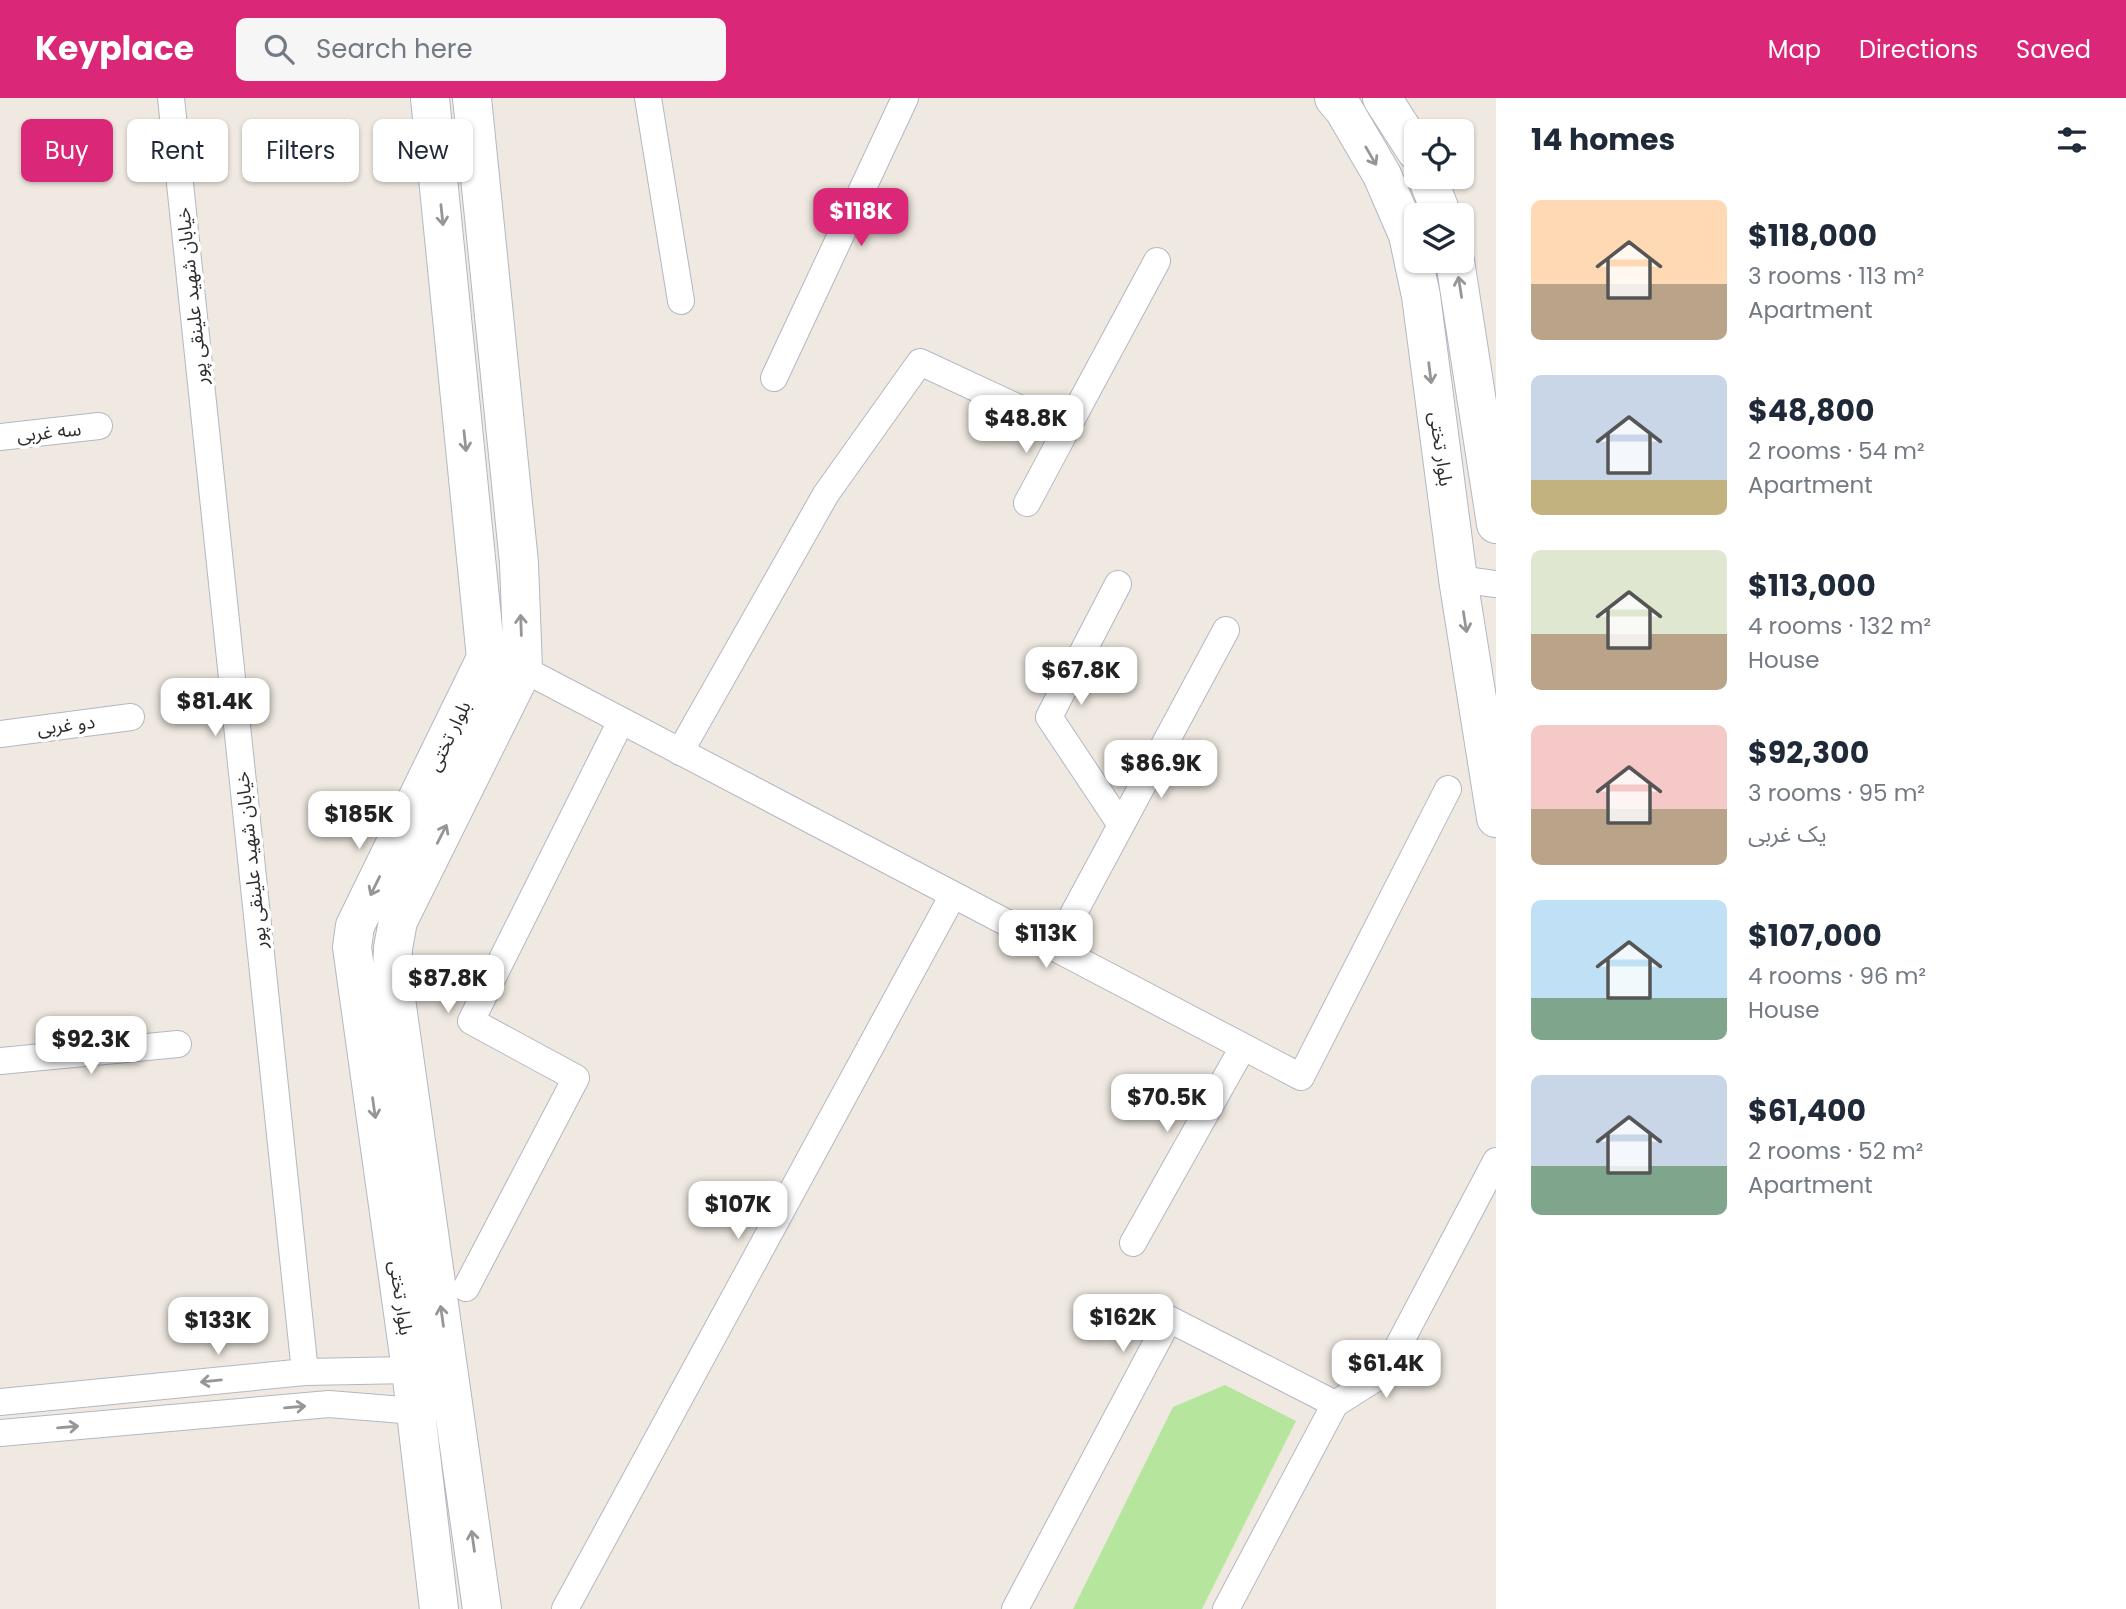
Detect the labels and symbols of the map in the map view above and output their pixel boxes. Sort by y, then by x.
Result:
one-way arrow [1364,145,1378,165]
pin: $118K [812,188,910,248]
one-way arrow [436,203,449,225]
street label: خیابان شهید علینقی پور [169,206,215,387]
one-way arrow [1454,276,1467,299]
one-way arrow [1424,361,1437,384]
pin: $48.8K [969,396,1083,455]
street label: بلوار تختی [1422,410,1460,488]
street label: سه غربی [15,415,83,449]
one-way arrow [458,429,471,452]
one-way arrow [1459,610,1472,633]
one-way arrow [515,613,528,636]
pin: $67.8K [1024,648,1138,707]
pin: $81.4K [158,678,272,738]
street label: بلوار تختی [420,696,478,776]
street label: دو غربی [35,708,97,742]
pin: $86.9K [1104,740,1218,800]
street label: خیابان شهید علینقی پور [228,770,274,951]
pin: $185K [310,792,408,851]
one-way arrow [436,824,450,845]
one-way arrow [367,875,381,896]
pin: $113K [997,910,1095,970]
pin: $87.8K [391,956,505,1015]
pin: $92.3K [34,1016,148,1076]
pin: $70.5K [1110,1074,1224,1134]
one-way arrow [368,1096,381,1118]
pin: $107K [689,1182,787,1241]
street label: بلوار تختی [382,1259,420,1337]
pin: $162K [1074,1294,1172,1354]
pin: $133K [169,1298,267,1357]
one-way arrow [435,1305,448,1328]
pin: $61.4K [1329,1340,1443,1400]
one-way arrow [200,1375,222,1388]
one-way arrow [283,1400,305,1413]
one-way arrow [56,1420,79,1433]
one-way arrow [466,1531,479,1553]

